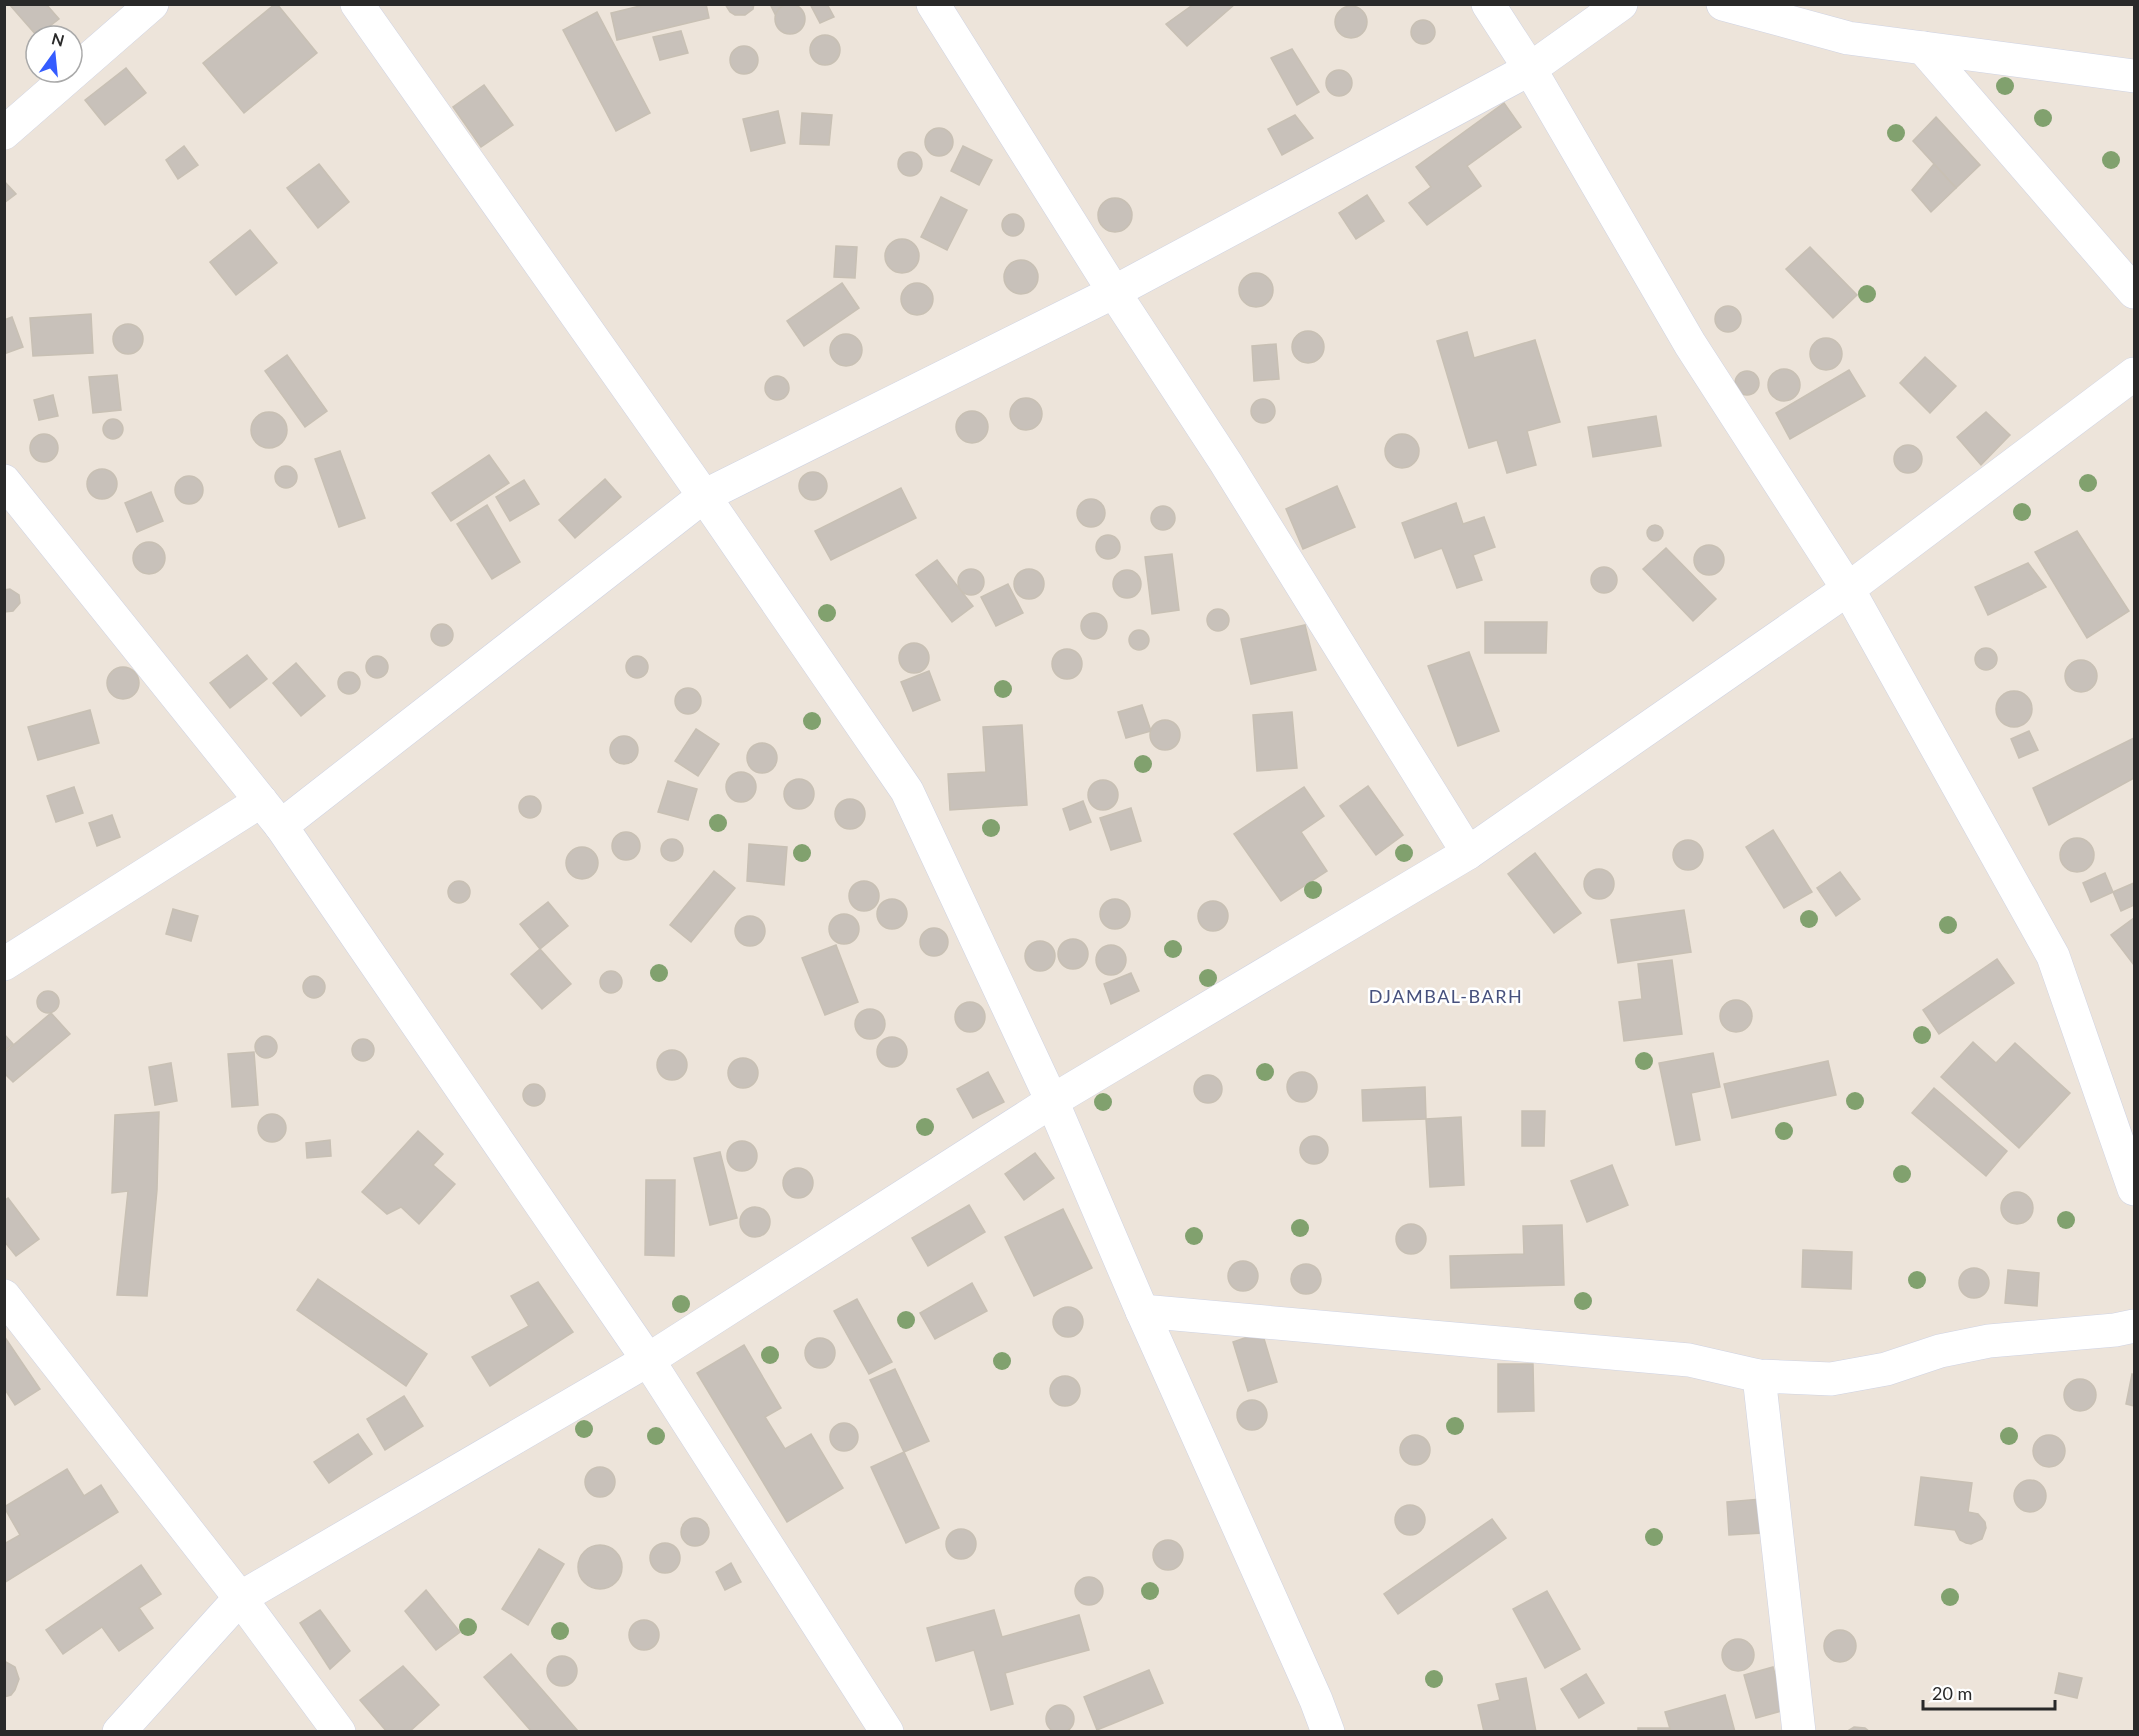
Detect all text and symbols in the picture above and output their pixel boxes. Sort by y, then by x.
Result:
north arrow [24,24,84,84]
text: N [50,28,66,50]
district label: DJAMBAL-BARH [1369,985,1523,1007]
scale bar [1923,1673,2055,1711]
text: 20 m [1932,1682,1972,1704]

